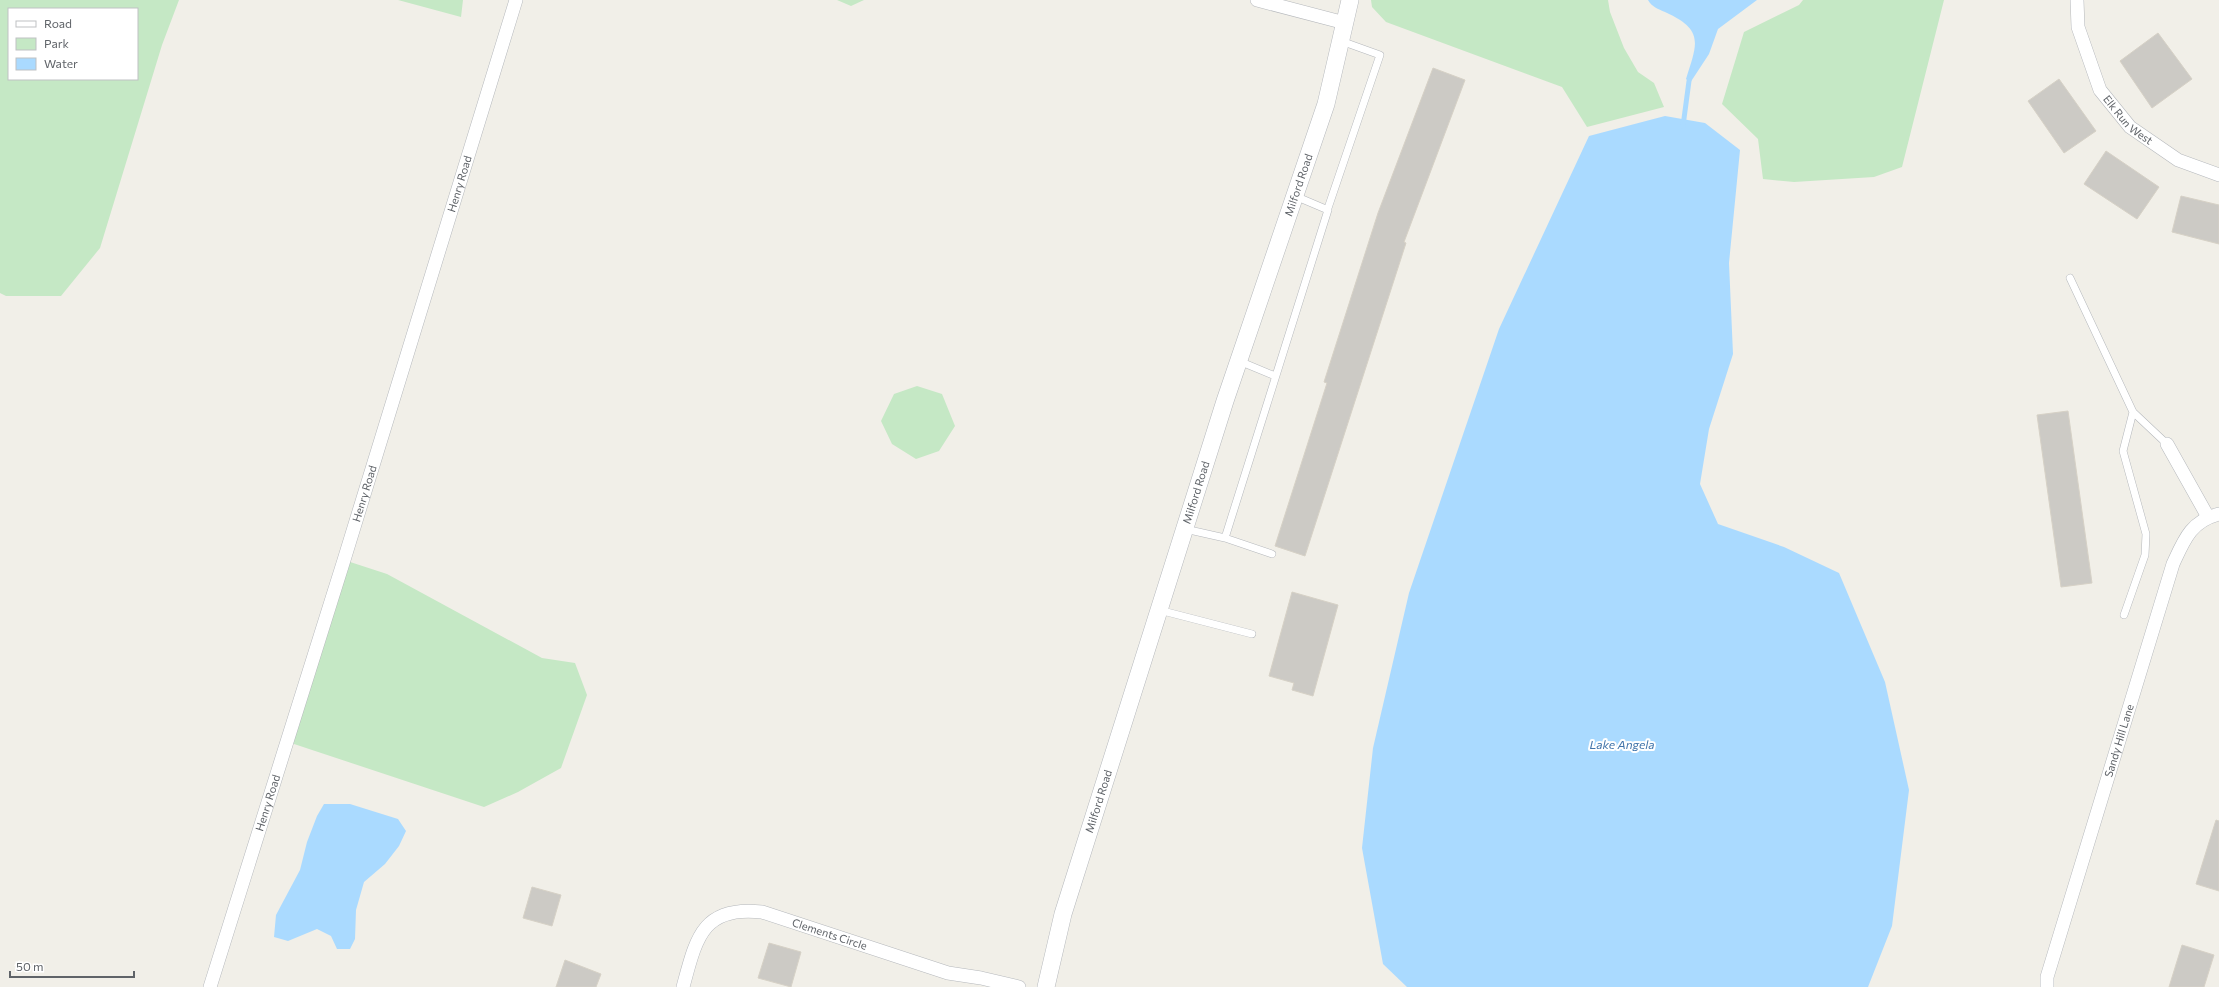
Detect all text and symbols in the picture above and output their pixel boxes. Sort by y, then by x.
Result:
legend [8,8,138,80]
text: Road [44,16,72,30]
text: Park [44,36,70,50]
text: Water [44,56,78,70]
street label: Elk Run West [2101,92,2156,147]
street label: Milford Road [1281,152,1315,218]
street label: Henry Road [444,154,474,214]
street label: Milford Road [1180,459,1212,525]
street label: Henry Road [349,464,379,523]
street label: Sandy Hill Lane [2101,702,2136,779]
water label: Lake Angela [1589,737,1655,751]
street label: Milford Road [1082,768,1114,834]
street label: Henry Road [252,773,282,832]
street label: Clements Circle [791,915,869,952]
scale bar [10,953,134,979]
text: 50 m [16,959,44,973]

